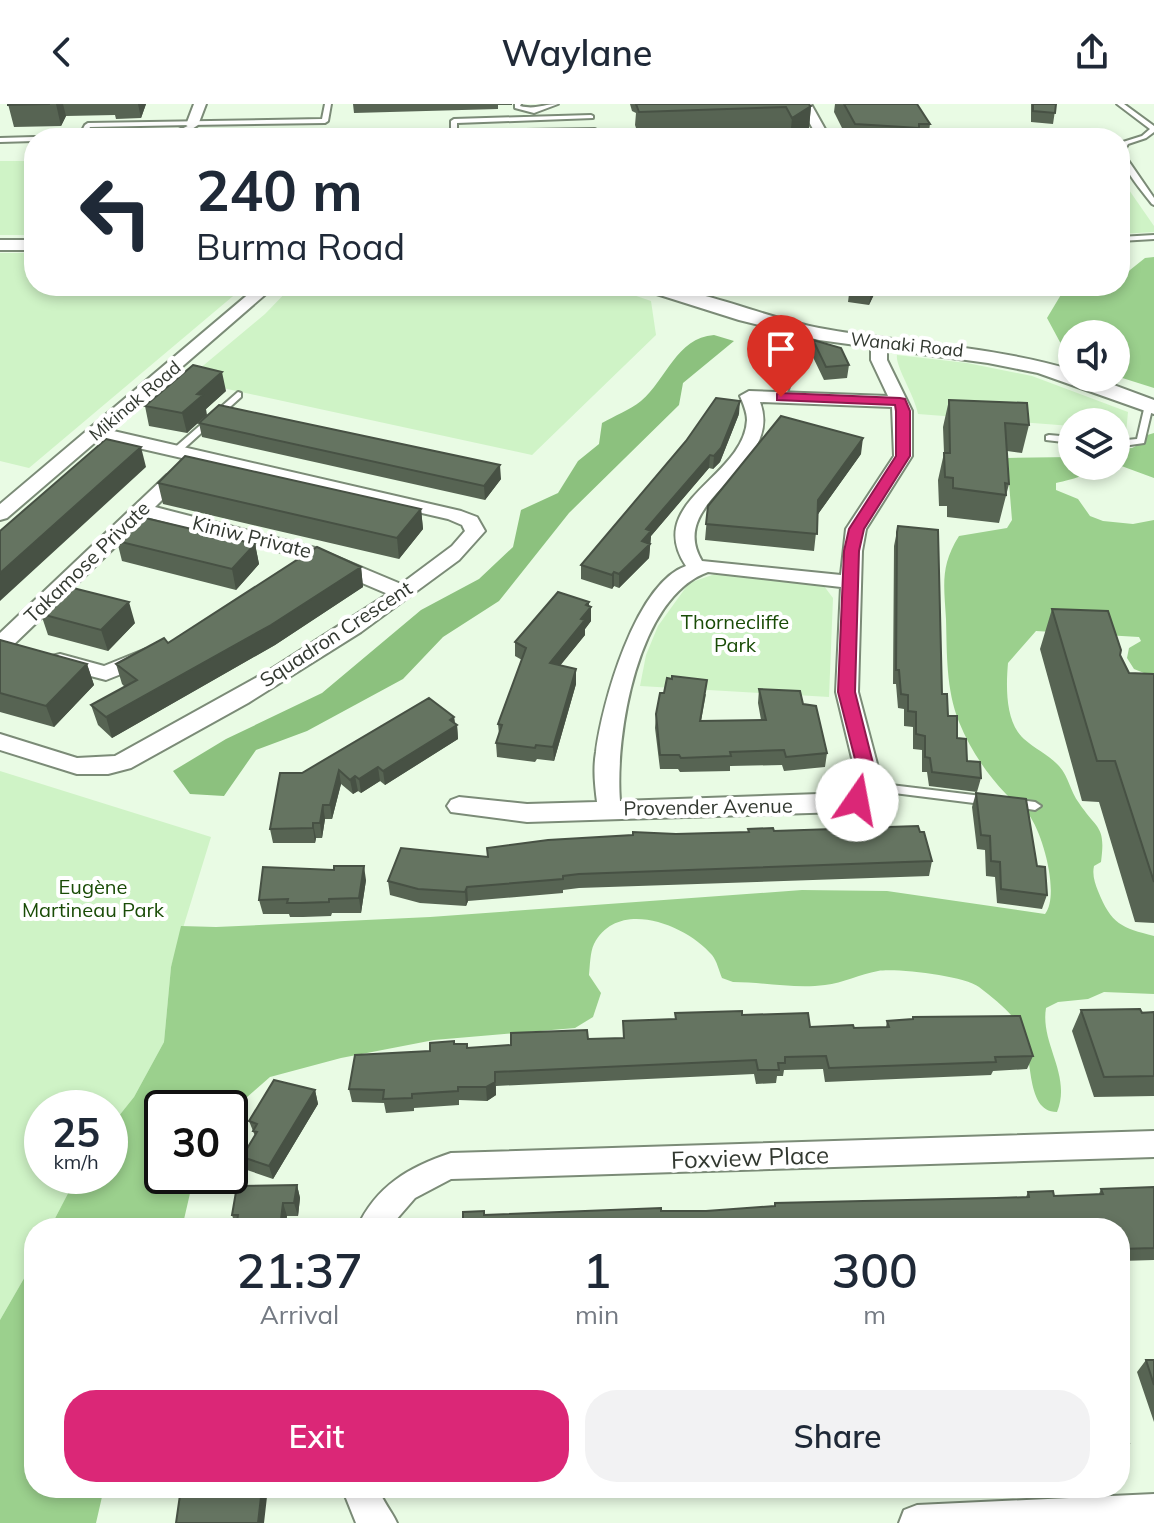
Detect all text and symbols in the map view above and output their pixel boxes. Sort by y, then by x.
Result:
icon: back [40,30,84,74]
text: Waylane [501,30,653,75]
icon: share [1070,30,1114,74]
text: 240 m [196,155,363,225]
icon: left [64,160,168,264]
text: Burma Road [196,224,405,269]
pin [747,315,815,397]
map controls [1058,320,1130,480]
button: sound [1058,320,1130,392]
icon: arrive [759,327,803,371]
street label: Wanaki Road [849,327,965,362]
street label: Mikinak Road [84,356,185,446]
button: layers [1058,408,1130,480]
street label: Takamose Private [19,495,155,628]
street label: Kiniw Private [190,510,314,563]
street label: Squadron Crescent [255,575,417,692]
park label: Thornecliffe Park [681,609,789,657]
position arrow [815,758,899,842]
street label: Provender Avenue [623,793,793,820]
park label: Eugène Martineau Park [22,874,165,922]
speed limit sign: 30 [144,1090,248,1194]
text: 25 [52,1107,100,1157]
street label: Foxview Place [670,1139,829,1175]
text: km/h [53,1149,99,1174]
text: 21:37 [236,1240,363,1300]
text: 1 [583,1240,611,1300]
text: 300 [831,1240,918,1300]
text: Arrival [260,1298,339,1331]
text: min [575,1298,619,1331]
text: m [863,1298,886,1331]
button: Exit [64,1390,569,1482]
button: Share [585,1390,1090,1482]

